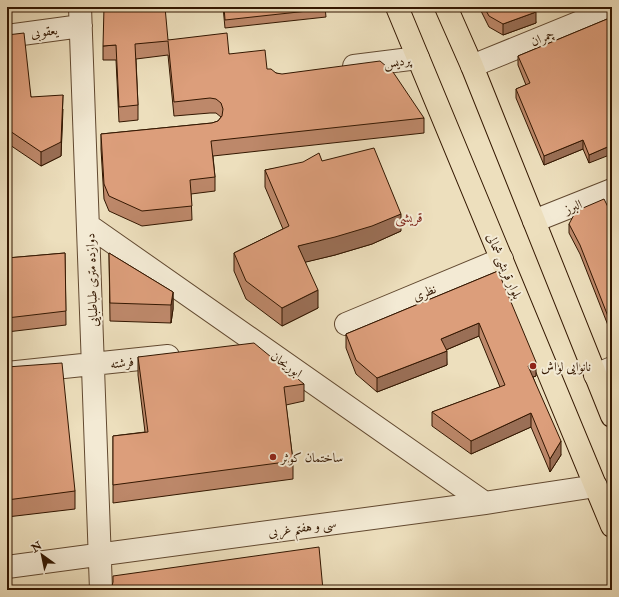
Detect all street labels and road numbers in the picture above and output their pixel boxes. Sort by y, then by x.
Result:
street label: یعقوبی [30,22,60,43]
street label: چمران [528,26,557,50]
street label: پردیس [382,52,414,73]
street label: البرز [560,196,585,218]
street label: بلوار قریشی شمالی [482,231,525,302]
street label: دوازده متری طباطبایی [82,233,102,327]
street label: نظری [410,281,439,305]
street label: ابوریحان [268,348,305,381]
street label: فرشته [109,354,135,372]
street label: سی و هفتم غربی [267,515,338,546]

